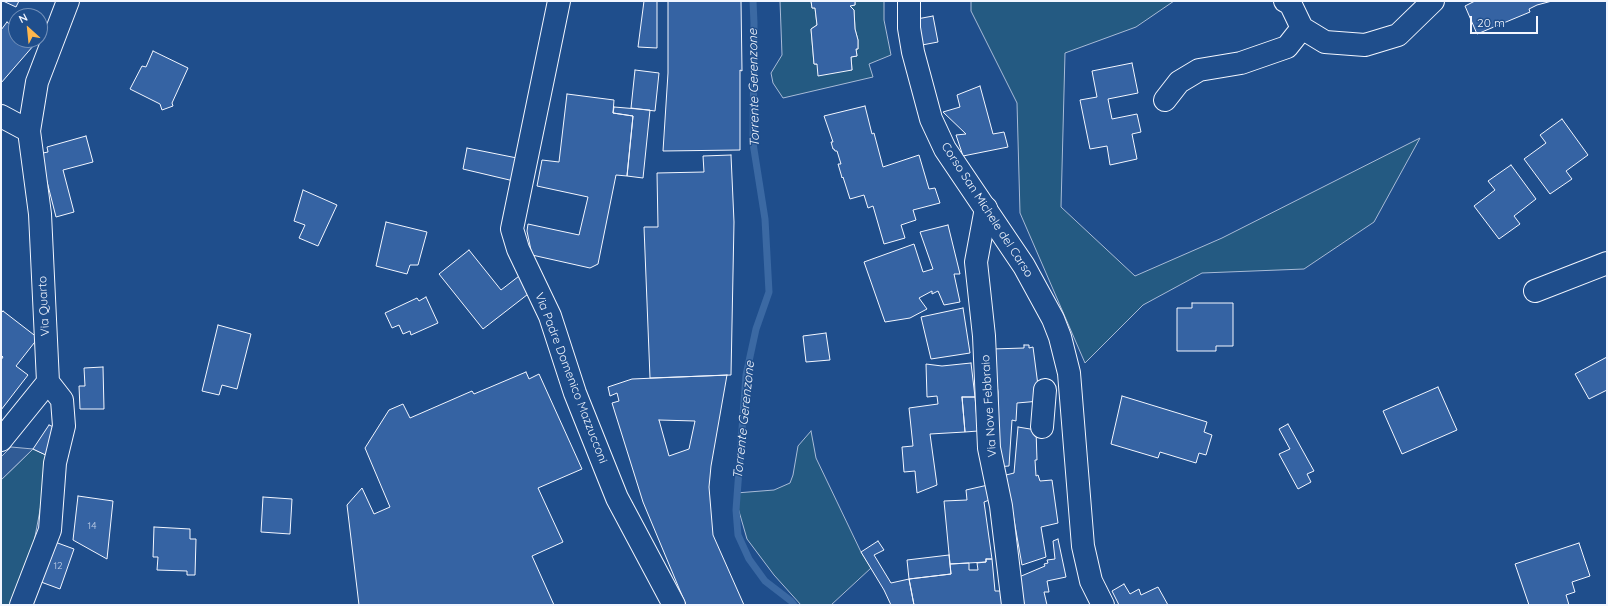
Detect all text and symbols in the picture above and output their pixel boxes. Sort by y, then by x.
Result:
north arrow [8,8,48,48]
scale bar [1472,8,1540,34]
text: N [16,10,30,26]
text: 20 m [1477,15,1505,30]
water label: Torrente Gerenzone [745,29,763,147]
street label: Corso San Michele del Carso [938,140,1036,280]
street label: Via Quarto [35,275,53,337]
street label: Via Padre Domenico Mazzucconi [532,291,610,465]
street label: Via Nove Febbraio [978,354,1000,458]
water label: Torrente Gerenzone [730,360,758,480]
house number: 14 [88,520,96,532]
house number: 12 [53,560,63,572]

